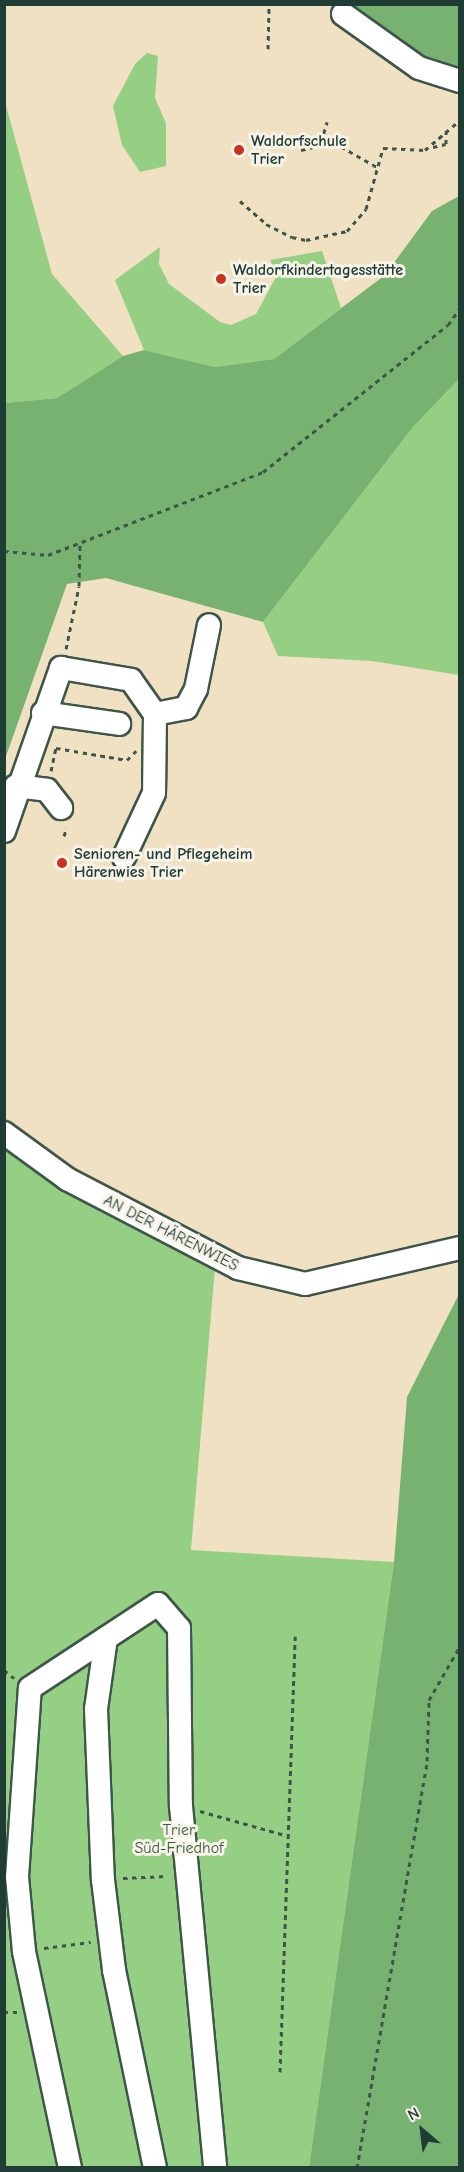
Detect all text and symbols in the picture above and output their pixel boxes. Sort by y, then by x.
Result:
place label: Waldorfschule Trier [251,131,347,169]
marker: Waldorfschule Trier [232,143,246,157]
place label: Waldorfkindertagesstätte Trier [233,260,403,298]
marker: Waldorfkindertagesstätte Trier [214,272,228,286]
place label: Senioren- und Pflegeheim Härenwies Trier [74,844,252,882]
marker: Senioren- und Pflegeheim Härenwies Trier [55,856,69,870]
street label: AN DER HÄRENWIES [100,1191,242,1275]
park label: Trier Süd-Friedhof [134,1820,224,1858]
north arrow [392,2100,452,2160]
text: N [405,2104,422,2125]

